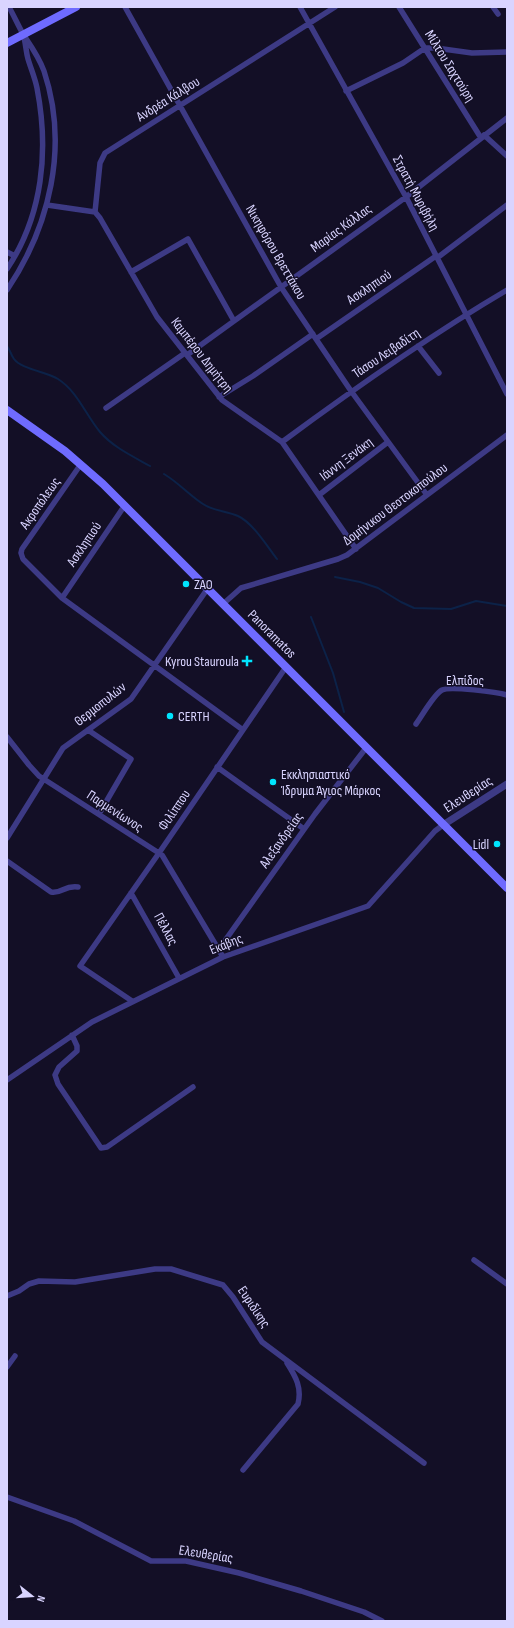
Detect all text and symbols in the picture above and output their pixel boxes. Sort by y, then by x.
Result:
street label: Μίλτου Σαχτούρη [421,27,479,105]
street label: Ανδρέα Κάλβου [132,73,203,126]
street label: Στρατή Μυριβήλη [389,152,443,234]
street label: Μαρίας Κάλλας [307,200,375,256]
street label: Νικηφόρου Βρεττάκου [242,202,310,302]
street label: Ασκληπιού [343,266,395,309]
street label: Καμπέρου Δημήτρη [167,314,237,396]
street label: Τάσου Λειβαδίτη [349,324,423,382]
street label: Ιάννη Ξενάκη [316,433,376,485]
street label: Δομήνικου Θεοτοκοπούλου [339,459,451,549]
street label: Ακροπόλεως [15,474,64,533]
street label: Ασκληπιού [62,518,105,570]
place label: ZAO [194,576,213,593]
marker: ZAO [181,579,191,589]
street label: Panoramatos [244,606,300,662]
place label: Kyrou Stauroula [165,653,239,670]
marker: Kyrou Stauroula [242,656,252,666]
street label: Ελπίδος [446,672,484,689]
street label: Θερμοπυλών [71,678,130,730]
place label: CERTH [178,708,210,725]
marker: CERTH [165,711,175,721]
place label: Εκκλησιαστικό Ίδρυμα Άγιος Μάρκος [280,766,381,799]
street label: Ελευθερίας [440,772,496,816]
marker: Εκκλησιαστικό Ίδρυμα Άγιος Μάρκος [268,777,278,787]
street label: Παρμενίωνος [84,786,146,836]
street label: Φιλίππου [154,786,194,834]
street label: Αλεξανδρείας [255,809,306,872]
place label: Lidl [473,836,489,853]
marker: Lidl [492,839,502,849]
street label: Πέλλας [150,910,182,948]
street label: Εκάβης [207,930,245,958]
street label: Ευριδίκης [234,1283,274,1331]
street label: Ελευθερίας [178,1541,234,1567]
north arrow [12,1576,52,1616]
text: N [34,1594,48,1604]

